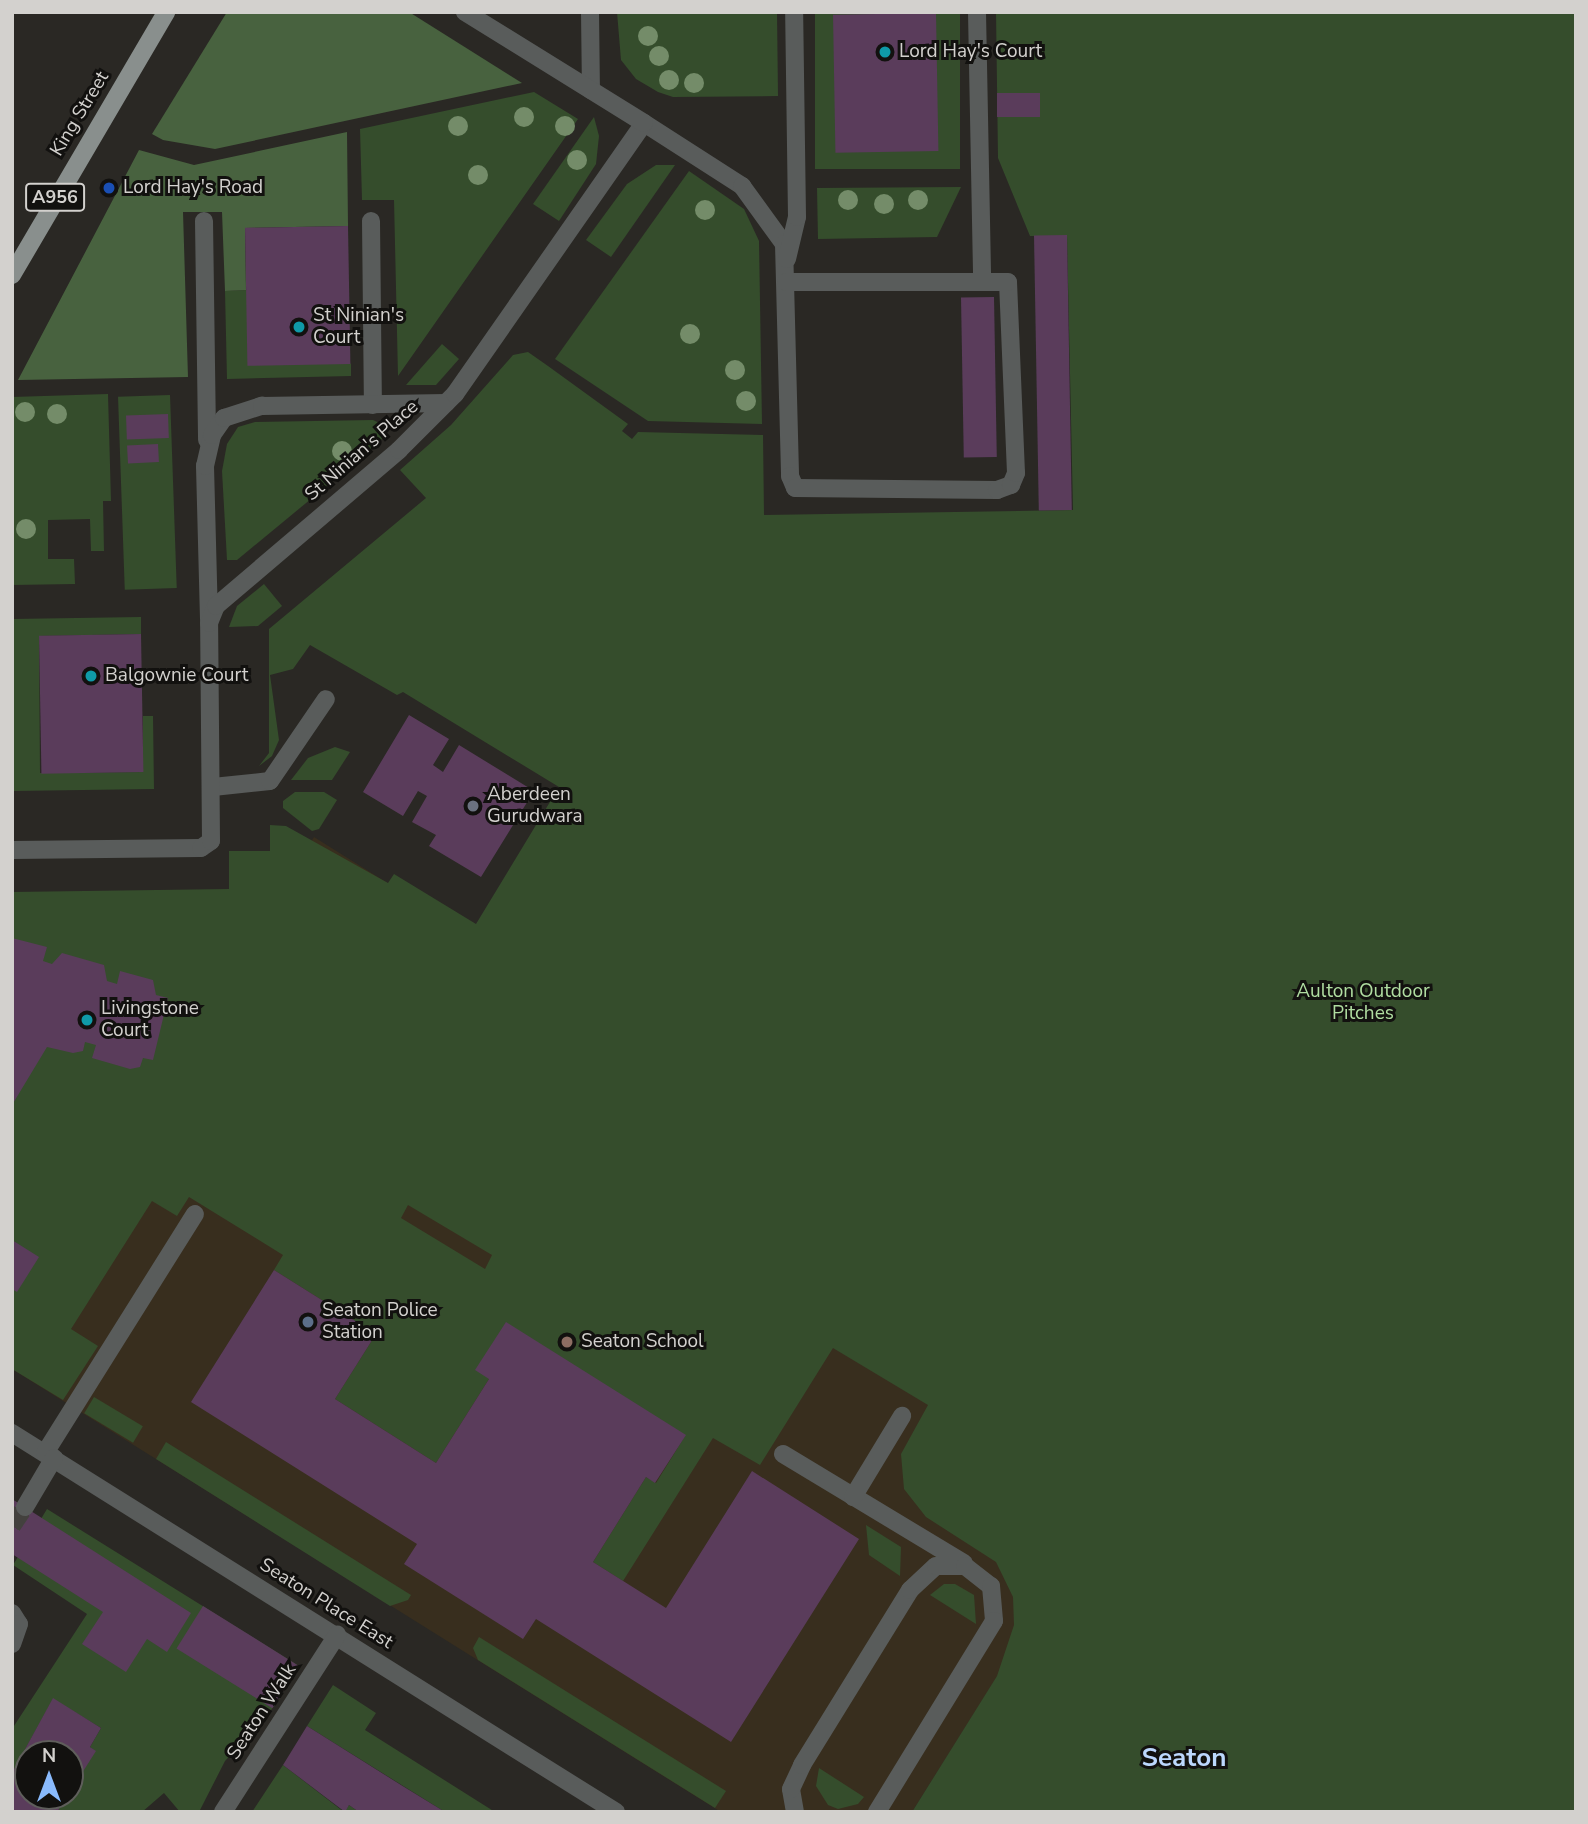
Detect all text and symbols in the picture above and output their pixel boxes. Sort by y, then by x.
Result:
place label: Lord Hay's Court [899,41,1042,63]
marker: Lord Hay's Court [877,44,893,60]
street label: King Street [46,67,114,161]
place label: Lord Hay's Road [123,177,263,199]
marker: Lord Hay's Road [101,180,117,196]
road number: A956 [23,182,86,212]
place label: St Ninian's Court [313,305,404,349]
marker: St Ninian's Court [291,319,307,335]
street label: St Ninian's Place [301,396,423,506]
place label: Balgownie Court [105,665,248,687]
marker: Balgownie Court [83,668,99,684]
place label: Aberdeen Gurudwara [487,784,583,828]
marker: Aberdeen Gurudwara [465,798,481,814]
park label: Aulton Outdoor Pitches [1296,981,1430,1025]
place label: Livingstone Court [101,998,199,1042]
marker: Livingstone Court [79,1012,95,1028]
place label: Seaton Police Station [322,1300,438,1344]
marker: Seaton Police Station [300,1314,316,1330]
place label: Seaton School [581,1331,704,1353]
marker: Seaton School [559,1334,575,1350]
street label: Seaton Place East [255,1554,397,1654]
street label: Seaton Walk [223,1660,301,1764]
north arrow [14,1740,84,1810]
district label: Seaton [1142,1742,1226,1774]
text: N [42,1743,56,1769]

